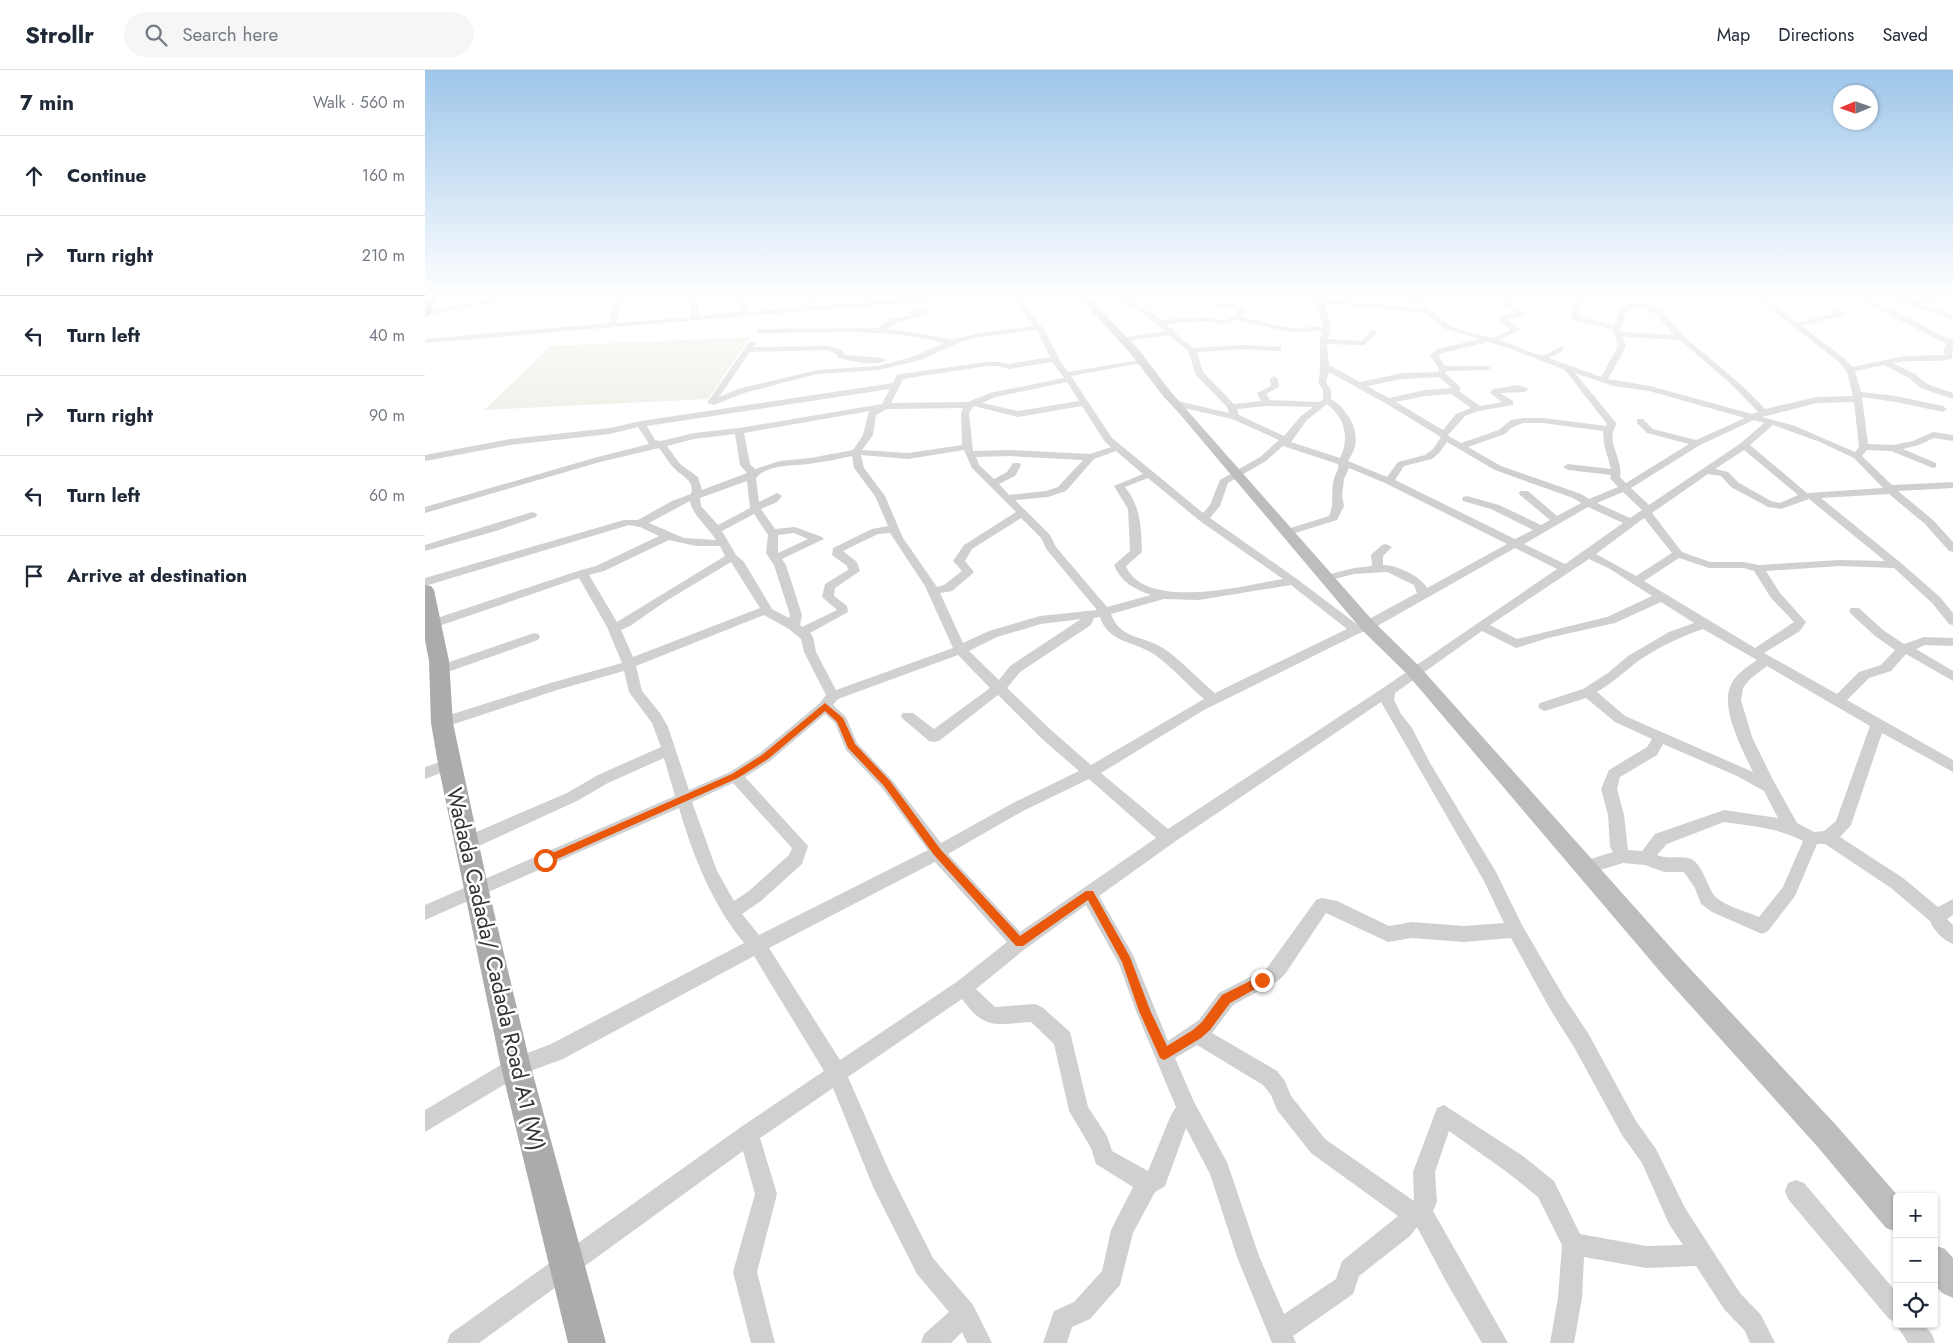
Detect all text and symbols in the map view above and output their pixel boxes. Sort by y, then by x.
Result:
search box [124,12,474,57]
text: Strollr [25,17,94,52]
icon: search [142,21,170,49]
text: Search here [182,21,278,48]
text: Map [1717,22,1750,48]
text: Directions [1778,22,1854,48]
text: Saved [1882,22,1928,48]
north arrow [1833,85,1878,130]
text: 7 min [20,88,74,118]
text: Walk · 560 m [313,91,405,114]
icon: ahead [20,162,48,190]
text: Continue [67,162,146,189]
text: 160 m [362,164,405,187]
icon: right [20,242,48,270]
text: Turn right [67,242,153,269]
text: 210 m [362,244,405,267]
icon: left [20,322,48,350]
text: Turn left [67,322,140,349]
text: 40 m [369,324,405,347]
icon: right [20,402,48,430]
text: Turn right [67,402,153,429]
text: 90 m [369,404,405,427]
icon: left [20,482,48,510]
text: Turn left [67,482,140,509]
text: 60 m [369,484,405,507]
icon: arrive [20,562,48,590]
text: Arrive at destination [67,562,247,589]
street label: Wadada Cadada/ Cadada Road A1 (W) [439,784,553,1154]
route start [534,849,557,872]
route end [1251,969,1274,992]
map controls [1893,1193,1938,1328]
button: + [1893,1193,1938,1238]
button: − [1893,1238,1938,1283]
button: locate [1893,1283,1938,1328]

